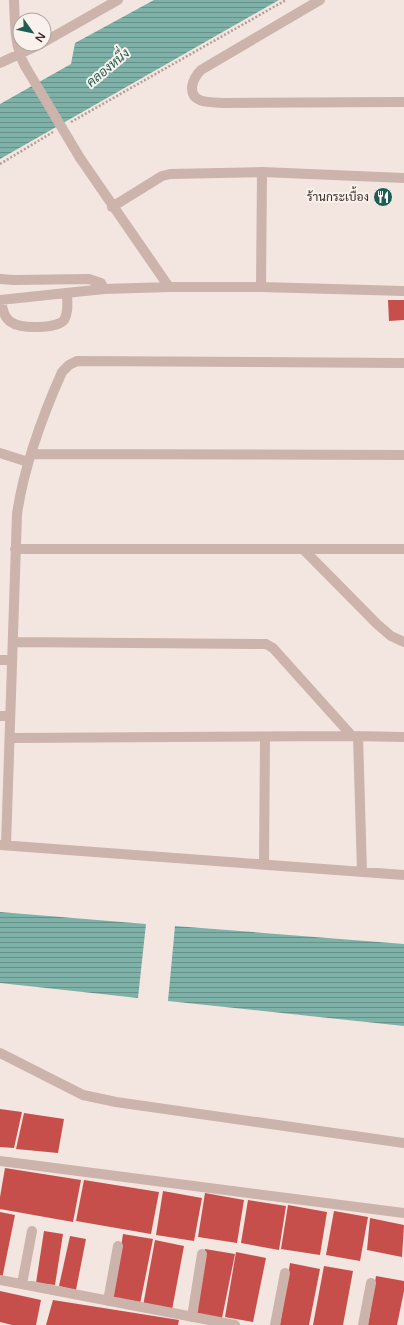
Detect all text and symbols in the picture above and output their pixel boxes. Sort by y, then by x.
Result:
north arrow [12,12,52,52]
text: N [32,30,48,44]
water label: คลองหนึ่ง [80,42,133,91]
place label: ร้านกระเบื้อง [307,186,369,204]
restaurant icon: ร้านกระเบื้อง [372,186,394,208]

